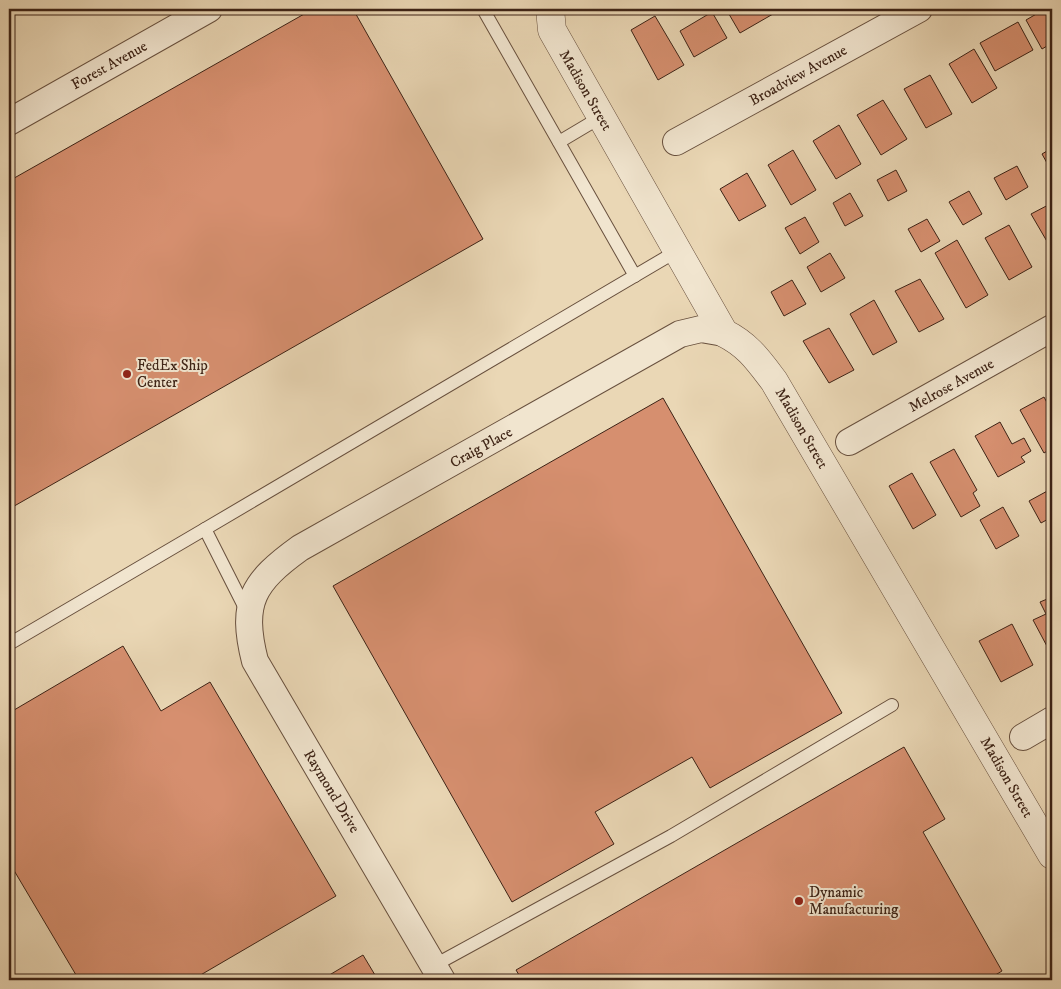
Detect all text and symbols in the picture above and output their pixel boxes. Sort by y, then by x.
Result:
street label: Forest Avenue [68,37,151,94]
street label: Broadview Avenue [746,41,850,110]
street label: Madison Street [555,46,616,134]
street label: Melrose Avenue [905,354,997,417]
place label: FedEx Ship Center [137,356,208,392]
marker: FedEx Ship Center [121,368,133,380]
street label: Madison Street [771,384,832,472]
street label: Craig Place [447,423,516,472]
street label: Madison Street [976,733,1037,821]
street label: Raymond Drive [299,746,364,836]
place label: Dynamic Manufacturing [809,883,899,919]
marker: Dynamic Manufacturing [793,895,805,907]

